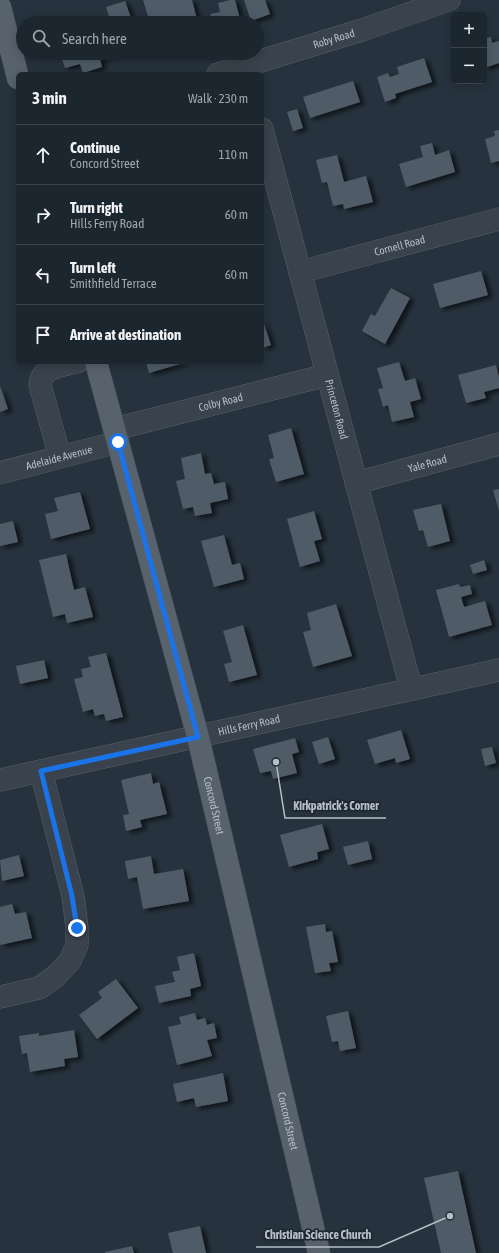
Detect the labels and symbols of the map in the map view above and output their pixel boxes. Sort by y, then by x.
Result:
street label: Roby Road [311,27,356,51]
street label: Cornell Road [373,233,426,258]
street label: Princeton Road [323,378,350,441]
street label: Colby Road [197,391,244,413]
route start [109,433,127,451]
street label: Adelaide Avenue [24,443,94,472]
street label: Yale Road [407,453,448,475]
street label: Hills Ferry Road [217,712,281,738]
street label: Concord Street [202,775,227,836]
callout: Kirkpatrick's Corner [285,794,386,818]
text: Kirkpatrick's Corner [293,799,379,813]
route end [68,919,86,937]
street label: Concord Street [275,1091,301,1151]
callout: Christian Science Church [256,1223,379,1247]
text: Christian Science Church [265,1228,372,1242]

